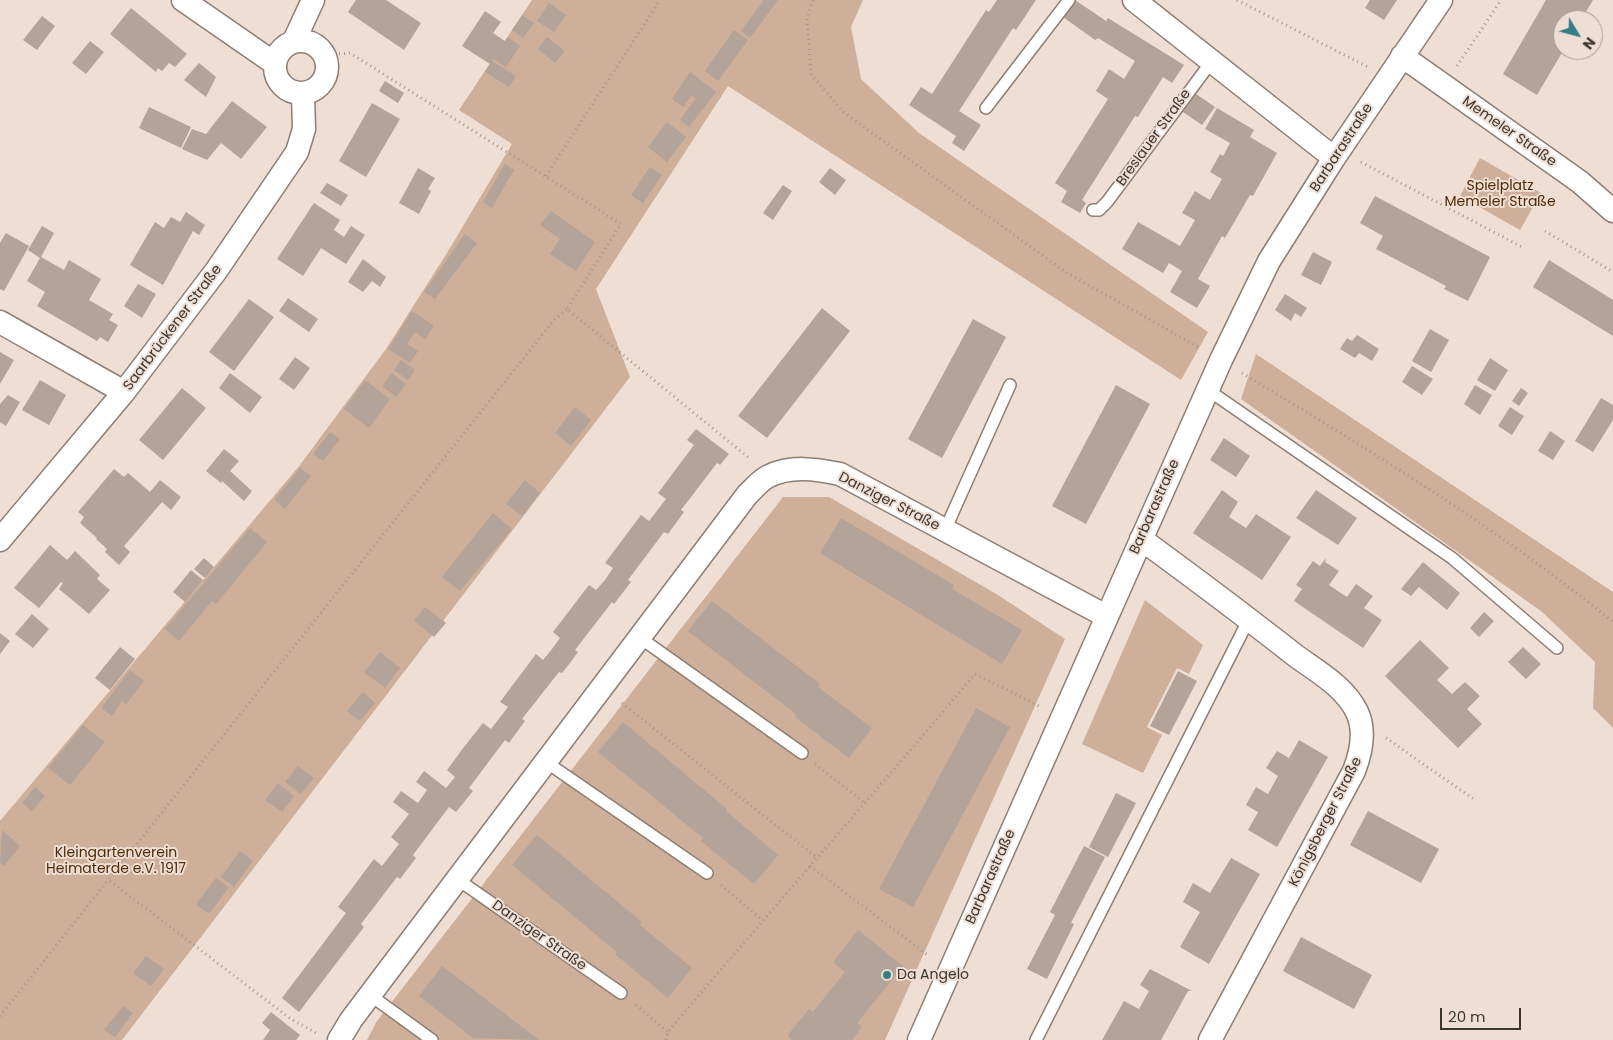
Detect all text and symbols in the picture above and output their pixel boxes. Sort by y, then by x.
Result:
north arrow [1553,10,1603,60]
text: N [1578,33,1600,54]
street label: Breslauer Straße [1113,86,1195,190]
street label: Memeler Straße [1459,93,1559,171]
street label: Barbarastraße [1307,101,1377,195]
park label: Spielplatz Memeler Straße [1444,178,1556,210]
street label: Saarbrückener Straße [120,262,226,394]
street label: Barbarastraße [1127,457,1183,557]
street label: Danziger Straße [836,469,942,535]
street label: Königsberger Straße [1286,754,1366,890]
street label: Barbarastraße [963,827,1019,927]
park label: Kleingartenverein Heimaterde e.V. 1917 [46,845,186,878]
street label: Danziger Straße [489,897,589,975]
place label: Da Angelo [897,967,969,983]
marker: Da Angelo [881,969,893,981]
scale bar [1443,998,1524,1030]
text: 20 m [1448,1006,1486,1027]

